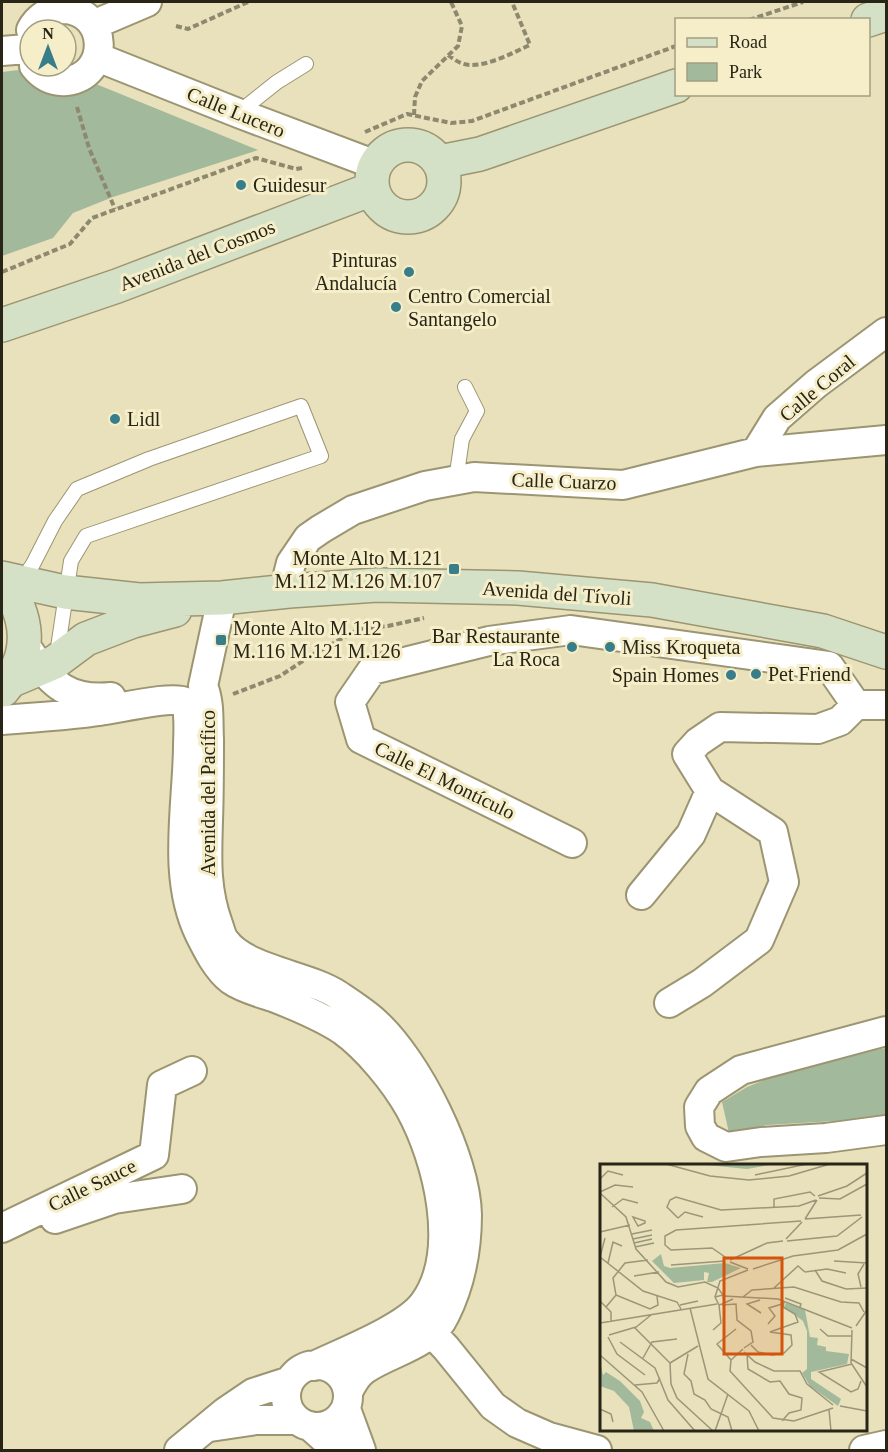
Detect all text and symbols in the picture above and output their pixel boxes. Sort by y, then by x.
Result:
north arrow [18,18,78,78]
legend [675,18,870,96]
text: N [42,25,54,42]
text: Road [729,32,767,52]
text: Park [729,62,762,82]
street label: Calle Lucero [184,82,288,142]
place label: Guidesur [253,174,327,196]
marker: Guidesur [234,178,248,192]
street label: Avenida del Cosmos [116,215,278,295]
place label: Pinturas Andalucía [315,249,397,294]
marker: Pinturas Andalucía [402,265,416,279]
place label: Centro Comercial Santangelo [408,285,551,331]
marker: Centro Comercial Santangelo [389,300,403,314]
street label: Calle Coral [775,350,860,426]
place label: Lidl [127,408,161,430]
marker: Lidl [108,412,122,426]
street label: Calle Cuarzo [511,468,617,494]
place label: Monte Alto M.121 M.112 M.126 M.107 [274,547,442,592]
marker: Monte Alto M.121 M.112 M.126 M.107 [447,562,461,576]
street label: Avenida del Tívoli [482,577,633,609]
place label: Monte Alto M.112 M.116 M.121 M.126 [233,617,401,662]
place label: Bar Restaurante La Roca [432,625,560,670]
marker: Monte Alto M.112 M.116 M.121 M.126 [214,633,228,647]
place label: Miss Kroqueta [622,636,740,659]
marker: Bar Restaurante La Roca [565,640,579,654]
marker: Miss Kroqueta [603,640,617,654]
place label: Pet Friend [768,663,851,685]
place label: Spain Homes [612,664,719,687]
marker: Pet Friend [749,667,763,681]
marker: Spain Homes [724,668,738,682]
street label: Avenida del Pacífico [197,710,219,876]
street label: Calle El Montículo [371,737,519,823]
street label: Calle Sauce [44,1154,140,1216]
inset map [600,1164,867,1431]

